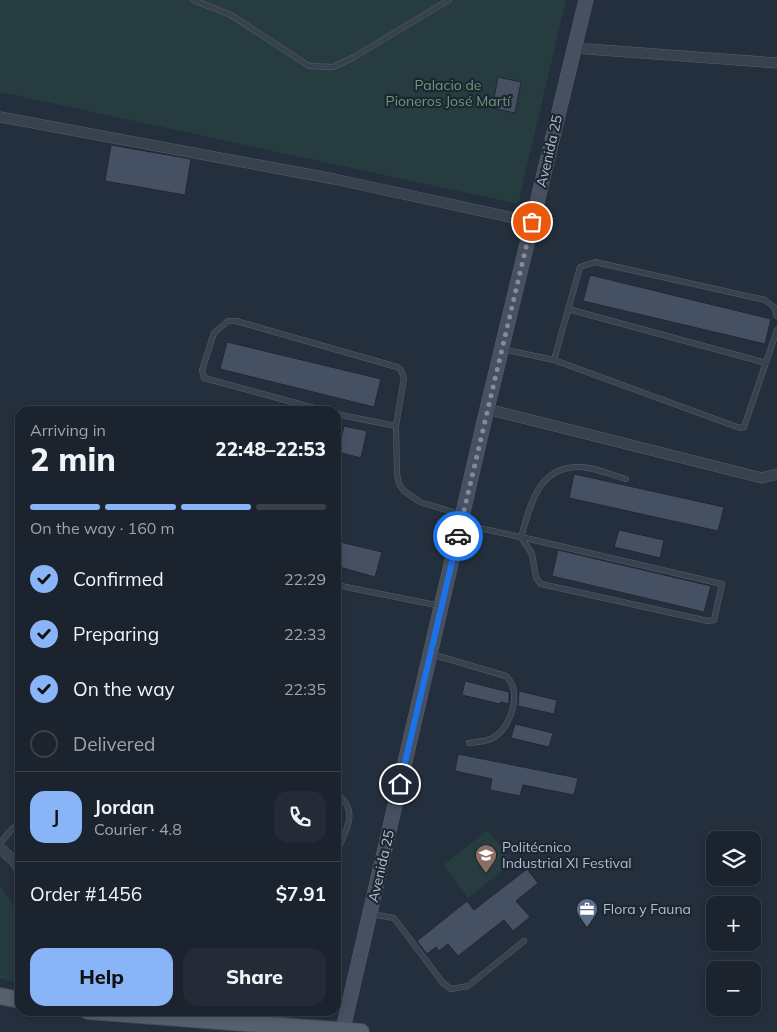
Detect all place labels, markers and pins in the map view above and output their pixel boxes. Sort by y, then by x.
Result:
pin [511,201,553,243]
pin [379,763,421,805]
place label: Politécnico Industrial XI Festival [502,838,632,872]
school or university icon: Politécnico Industrial XI Festival [474,843,498,874]
office icon: Flora y Fauna [575,897,599,928]
place label: Flora y Fauna [603,900,691,918]

